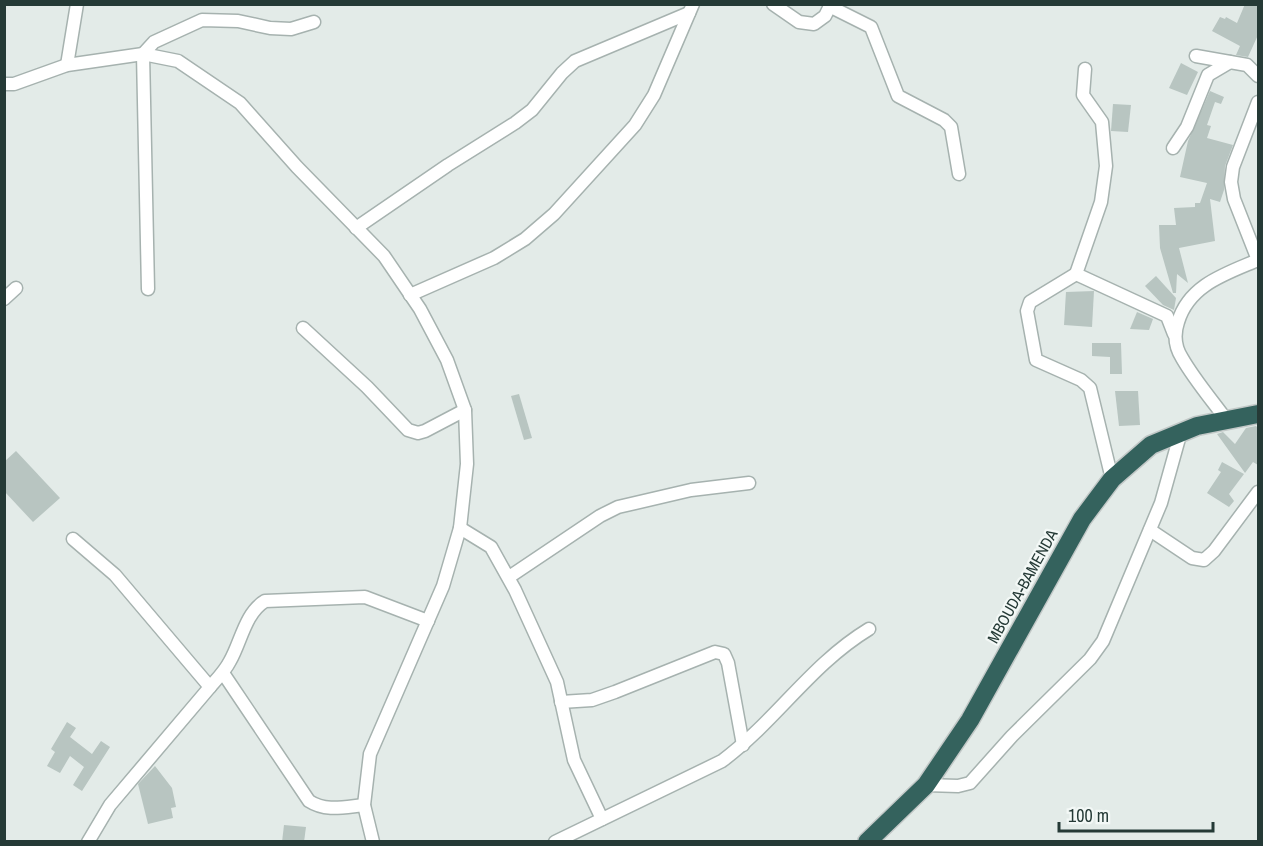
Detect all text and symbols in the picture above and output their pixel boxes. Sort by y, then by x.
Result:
street label: MBOUDA-BAMENDA [982,525,1062,647]
scale bar [1059,795,1214,833]
text: 100 m [1068,803,1109,828]

